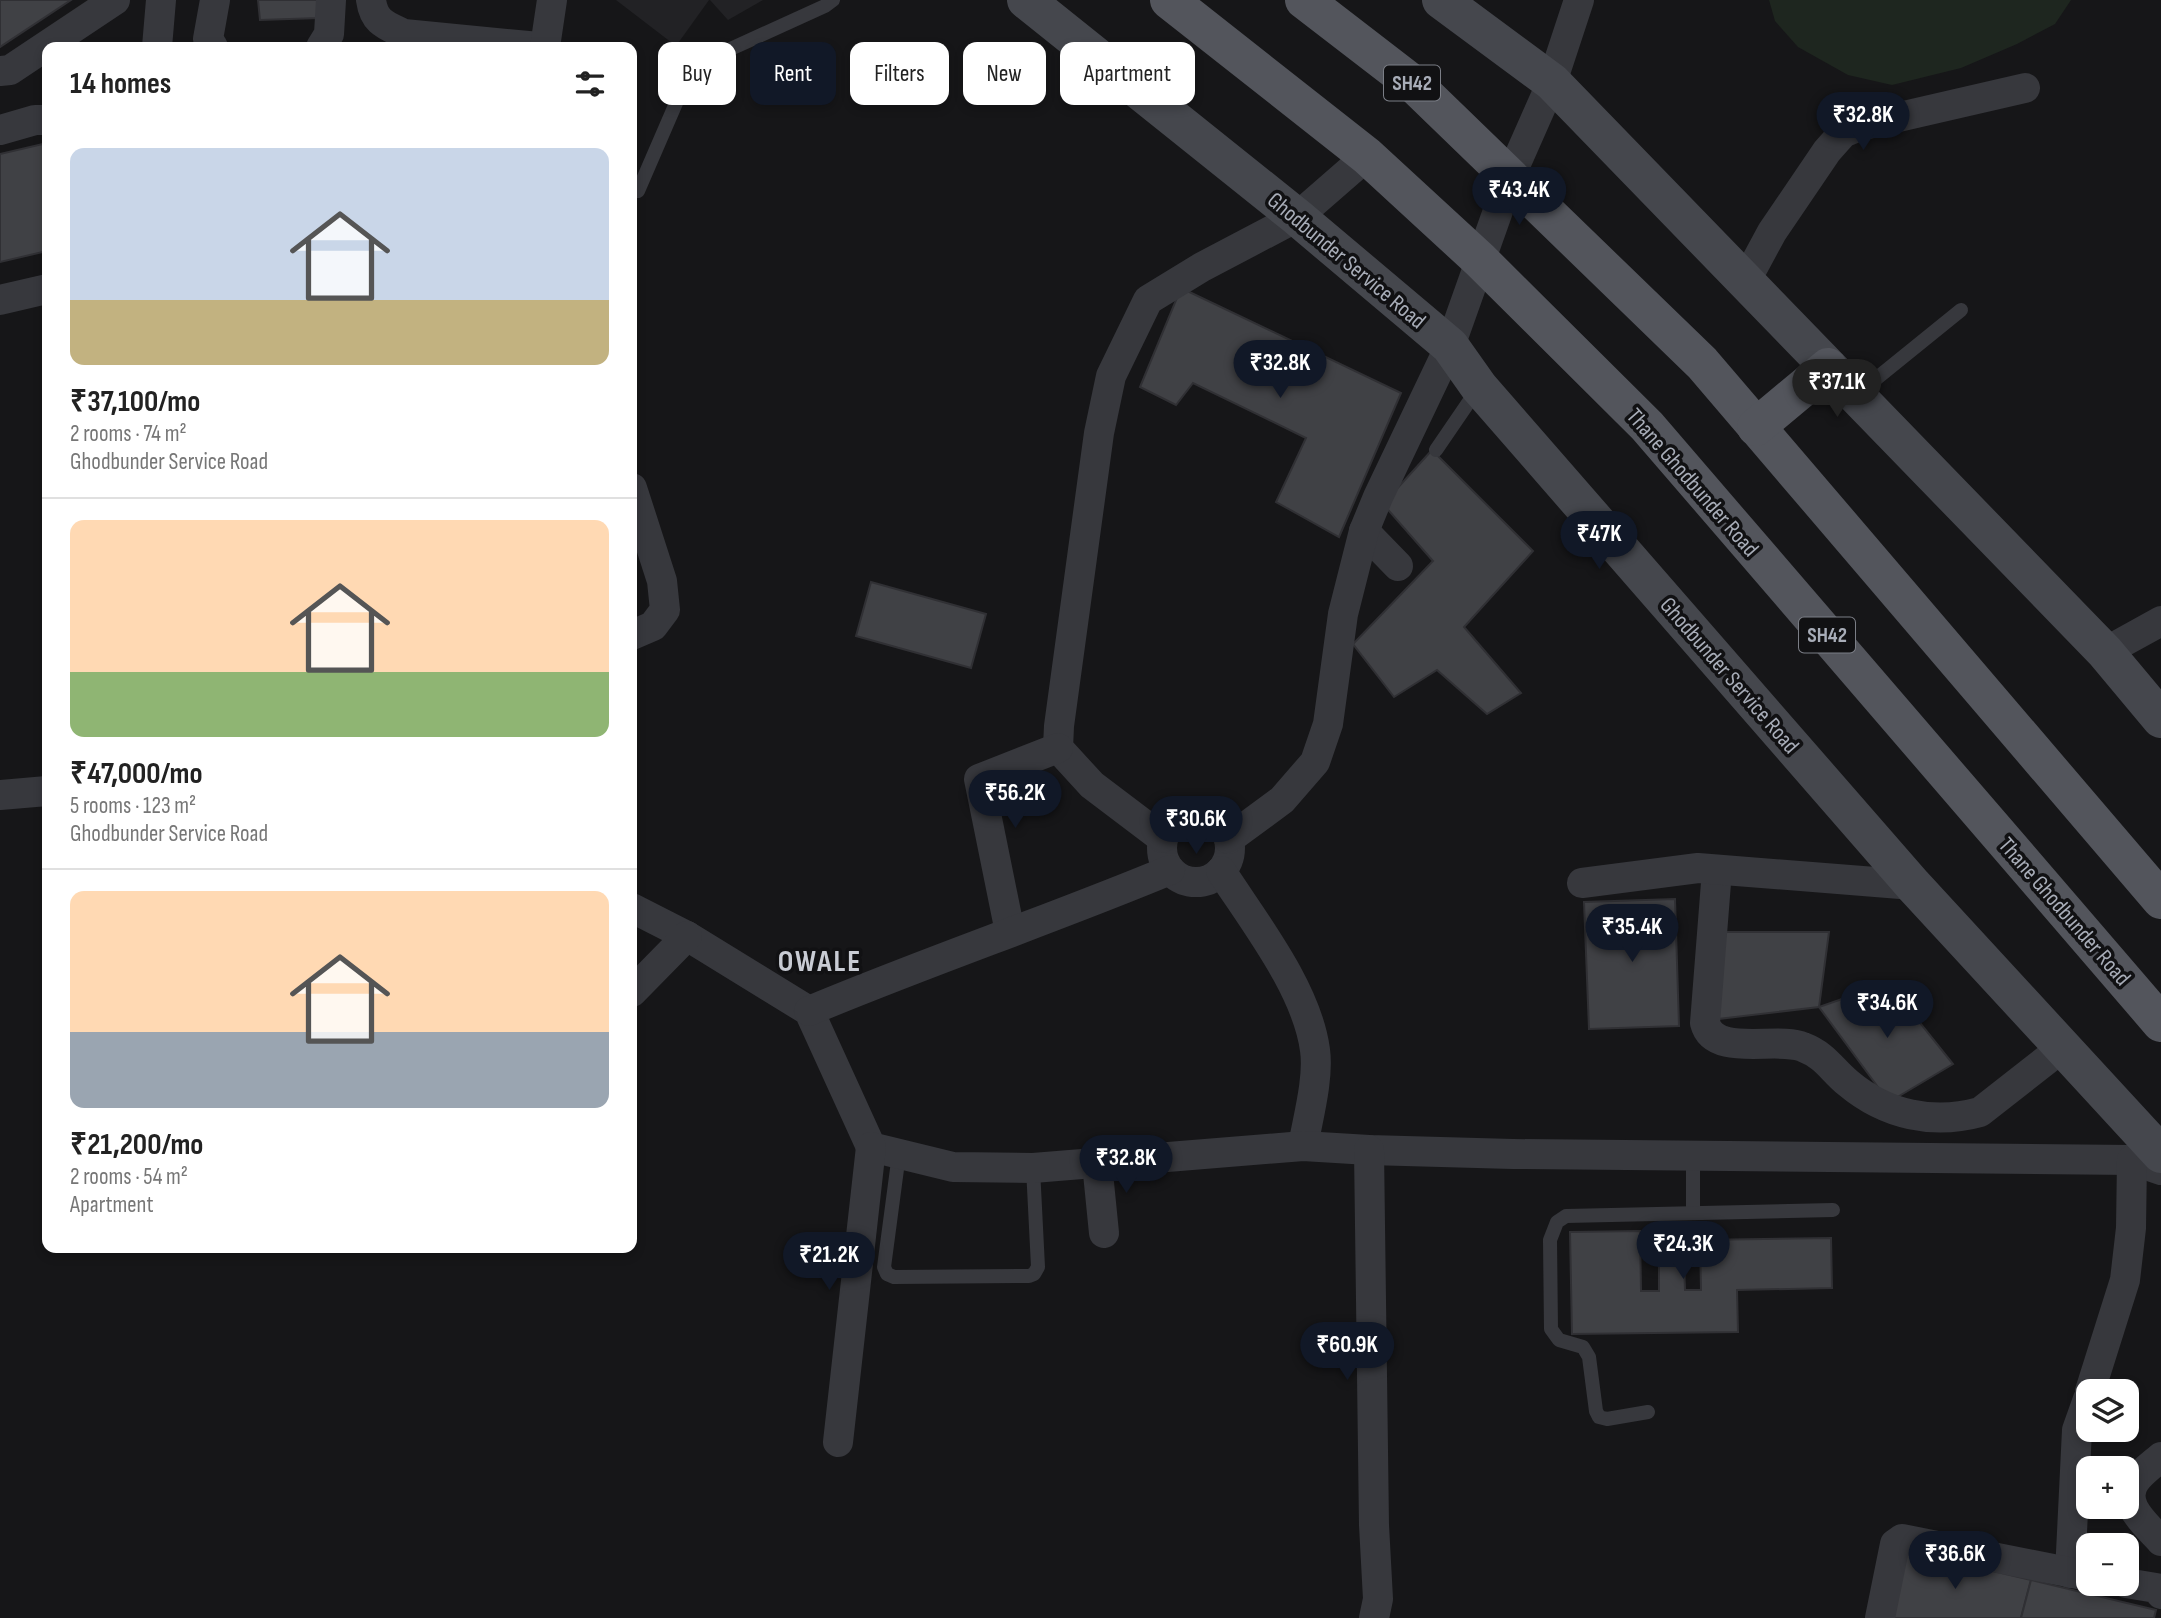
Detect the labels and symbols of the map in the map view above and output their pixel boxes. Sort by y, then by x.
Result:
road number: SH42 [1384,66,1440,100]
pin: ₹32.8K [1806,92,1920,152]
pin: ₹43.4K [1462,168,1576,227]
street label: Ghodbunder Service Road [1262,186,1431,335]
pin: ₹32.8K [1223,340,1337,400]
pin: ₹37.1K [1780,360,1894,419]
street label: Thane Ghodbunder Road [1620,403,1764,563]
pin: ₹47K [1558,512,1640,571]
street label: Ghodbunder Service Road [1654,592,1805,760]
road number: SH42 [1799,618,1855,652]
pin: ₹56.2K [958,770,1072,830]
pin: ₹30.6K [1139,796,1253,856]
street label: Thane Ghodbunder Road [1992,832,2136,992]
pin: ₹35.4K [1575,904,1689,964]
district label: OWALE [778,944,862,980]
pin: ₹34.6K [1830,981,1944,1040]
pin: ₹32.8K [1069,1136,1183,1195]
pin: ₹24.3K [1626,1222,1740,1281]
pin: ₹21.2K [772,1232,886,1292]
pin: ₹60.9K [1290,1322,1404,1382]
pin: ₹36.6K [1898,1532,2012,1591]

